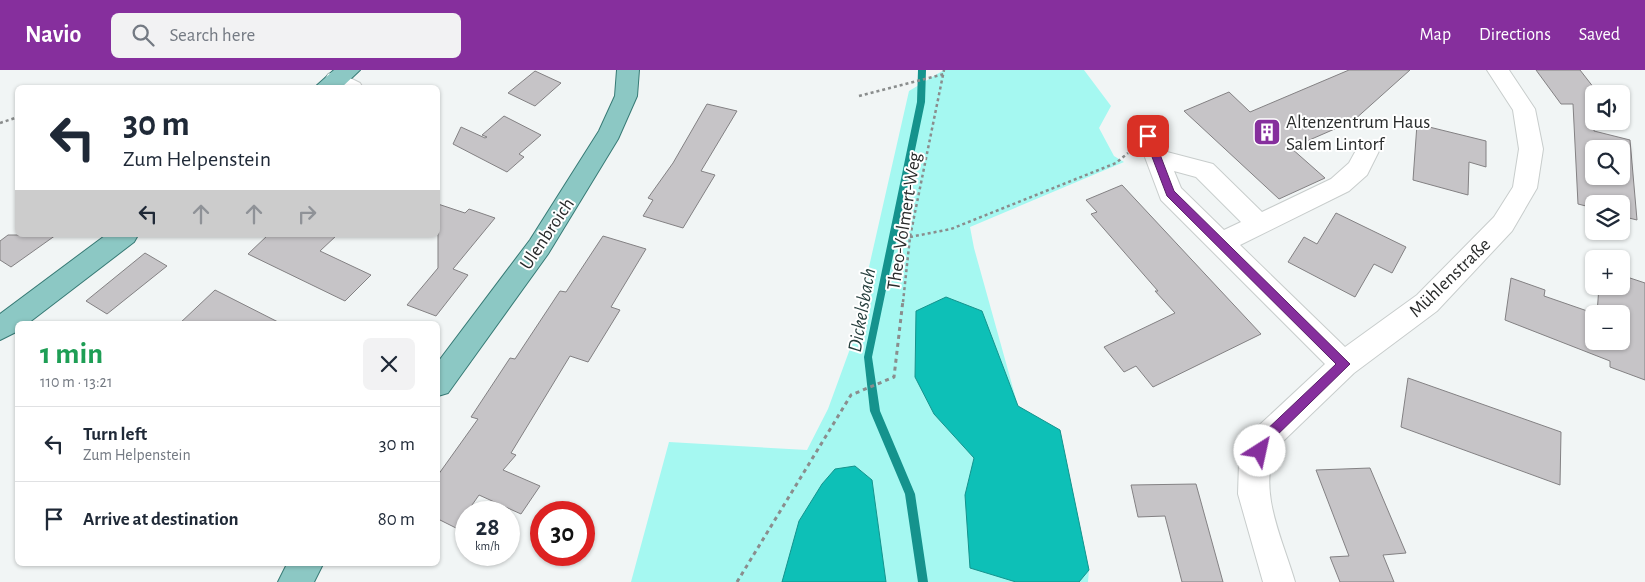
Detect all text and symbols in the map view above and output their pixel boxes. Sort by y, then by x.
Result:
search box [111,13,461,58]
icon: search [129,21,157,49]
text: Navio [25,23,81,47]
text: Search here [169,26,255,45]
text: Map [1420,26,1451,44]
text: Directions [1479,26,1551,44]
text: Saved [1579,26,1620,44]
map controls [1585,85,1630,350]
button: sound [1585,85,1630,130]
icon: left [40,105,105,170]
text: 30 m [123,107,190,142]
place label: Altenzentrum Haus Salem Lintorf [1286,113,1430,154]
pin [1127,115,1169,157]
building icon: Altenzentrum Haus Salem Lintorf [1252,117,1282,147]
icon: arrive [1134,122,1162,150]
button: search [1585,140,1630,185]
text: Zum Helpenstein [123,148,271,170]
street label: Theo-Volmert-Weg [884,150,925,292]
street label: Ulenbroich [516,195,578,273]
button: layers [1585,195,1630,240]
icon: left [134,200,162,228]
icon: ahead [187,200,215,228]
icon: ahead [240,200,268,228]
icon: right [293,200,321,228]
street label: Mühlenstraße [1406,235,1494,321]
button: + [1585,250,1630,295]
water label: Dickelsbach [845,267,879,354]
button: − [1585,305,1630,350]
button: close [363,338,415,390]
text: 1 min [40,339,103,369]
text: 110 m · 13:21 [40,374,112,390]
position arrow [1233,424,1285,476]
text: Turn left [83,425,147,444]
icon: left [40,430,68,458]
text: 30 m [379,435,415,454]
text: Zum Helpenstein [83,447,191,463]
speed limit sign: 30 [530,501,595,566]
icon: arrive [40,505,68,533]
text: Arrive at destination [83,510,239,529]
text: 80 m [378,510,415,529]
text: 28 [475,515,500,540]
text: km/h [475,540,500,552]

